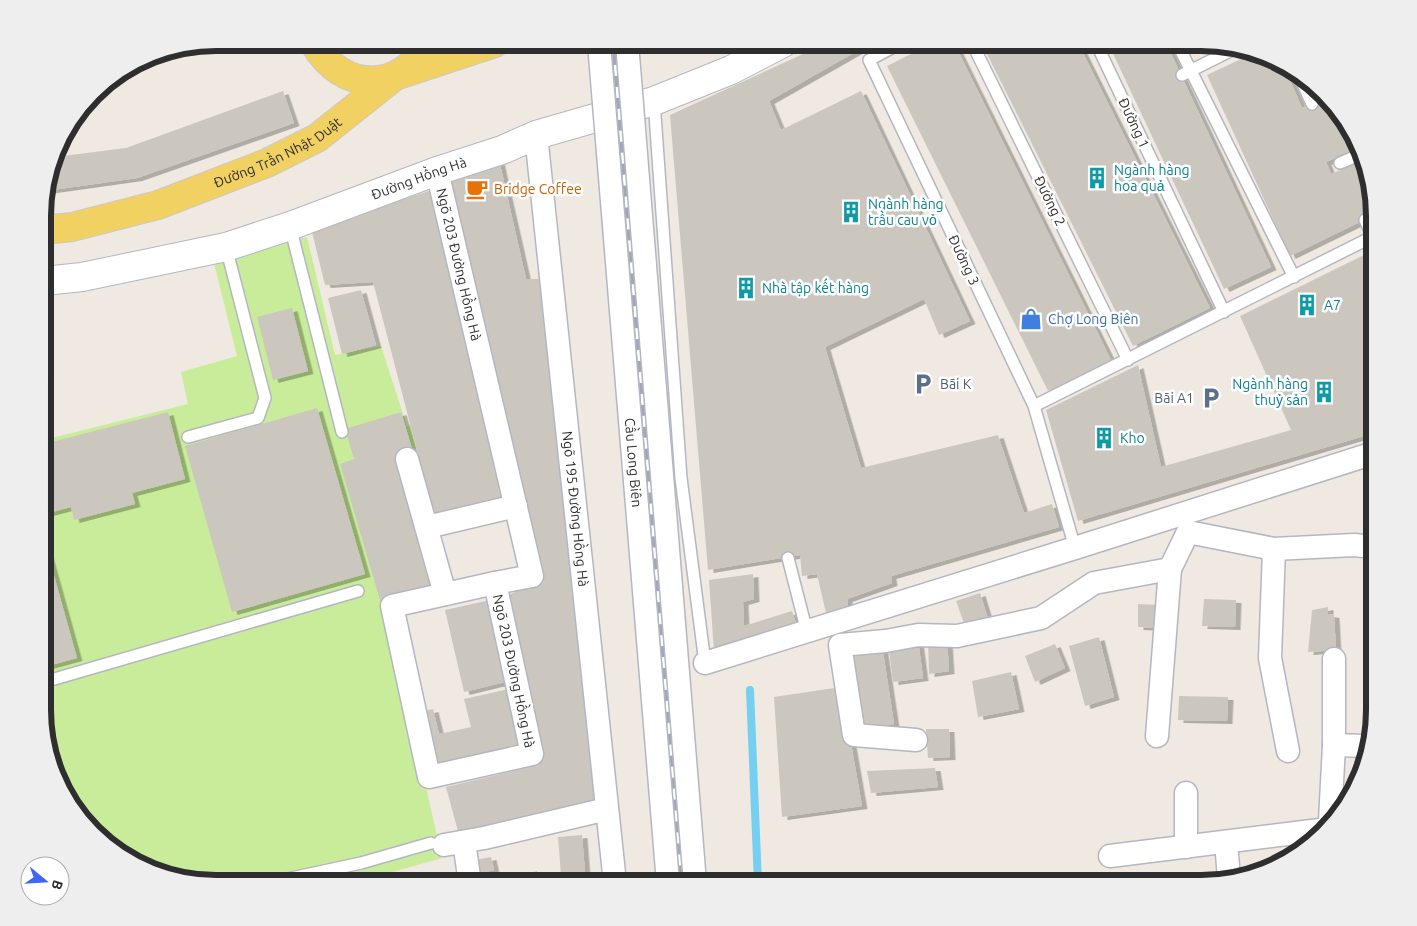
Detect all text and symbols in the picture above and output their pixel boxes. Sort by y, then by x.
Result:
street label: Đường 1 [1115,95,1153,151]
street label: Đường Trần Nhật Duật [211,113,345,191]
street label: Đường Hồng Hà [369,154,468,203]
place label: Ngành hàng hoa quả [1114,162,1190,194]
building icon: Ngành hàng hoa quả [1084,165,1110,191]
street label: Đường 2 [1031,173,1069,229]
cafe icon: Bridge Coffee [464,176,490,202]
place label: Bridge Coffee [494,181,582,197]
street label: Ngõ 203 Đường Hồng Hà [433,186,485,342]
place label: Ngành hàng trầu cau vỏ [868,196,944,228]
building icon: Ngành hàng trầu cau vỏ [838,199,864,225]
street label: Đường 3 [945,232,983,288]
building icon: Nhà tập kết hàng [733,275,759,301]
place label: Nhà tập kết hàng [762,278,869,296]
building icon: A7 [1294,292,1320,318]
place label: A7 [1324,297,1341,313]
shop icon: Chợ Long Biên [1018,306,1044,332]
place label: Chợ Long Biên [1048,311,1139,327]
parking icon: Bãi K [910,371,936,397]
place label: Bãi K [940,376,972,392]
place label: Ngành hàng thuỷ sản [1232,376,1308,408]
building icon: Ngành hàng thuỷ sản [1311,379,1337,405]
parking icon: Bãi A1 [1198,385,1224,411]
place label: Bãi A1 [1154,390,1194,406]
street label: Cầu Long Biên [622,417,645,508]
building icon: Kho [1091,425,1117,451]
street label: Ngõ 195 Đường Hồng Hà [559,430,592,588]
place label: Kho [1120,430,1145,446]
street label: Ngõ 203 Đường Hồng Hà [490,592,540,749]
north arrow [20,856,70,906]
text: B [48,878,66,892]

